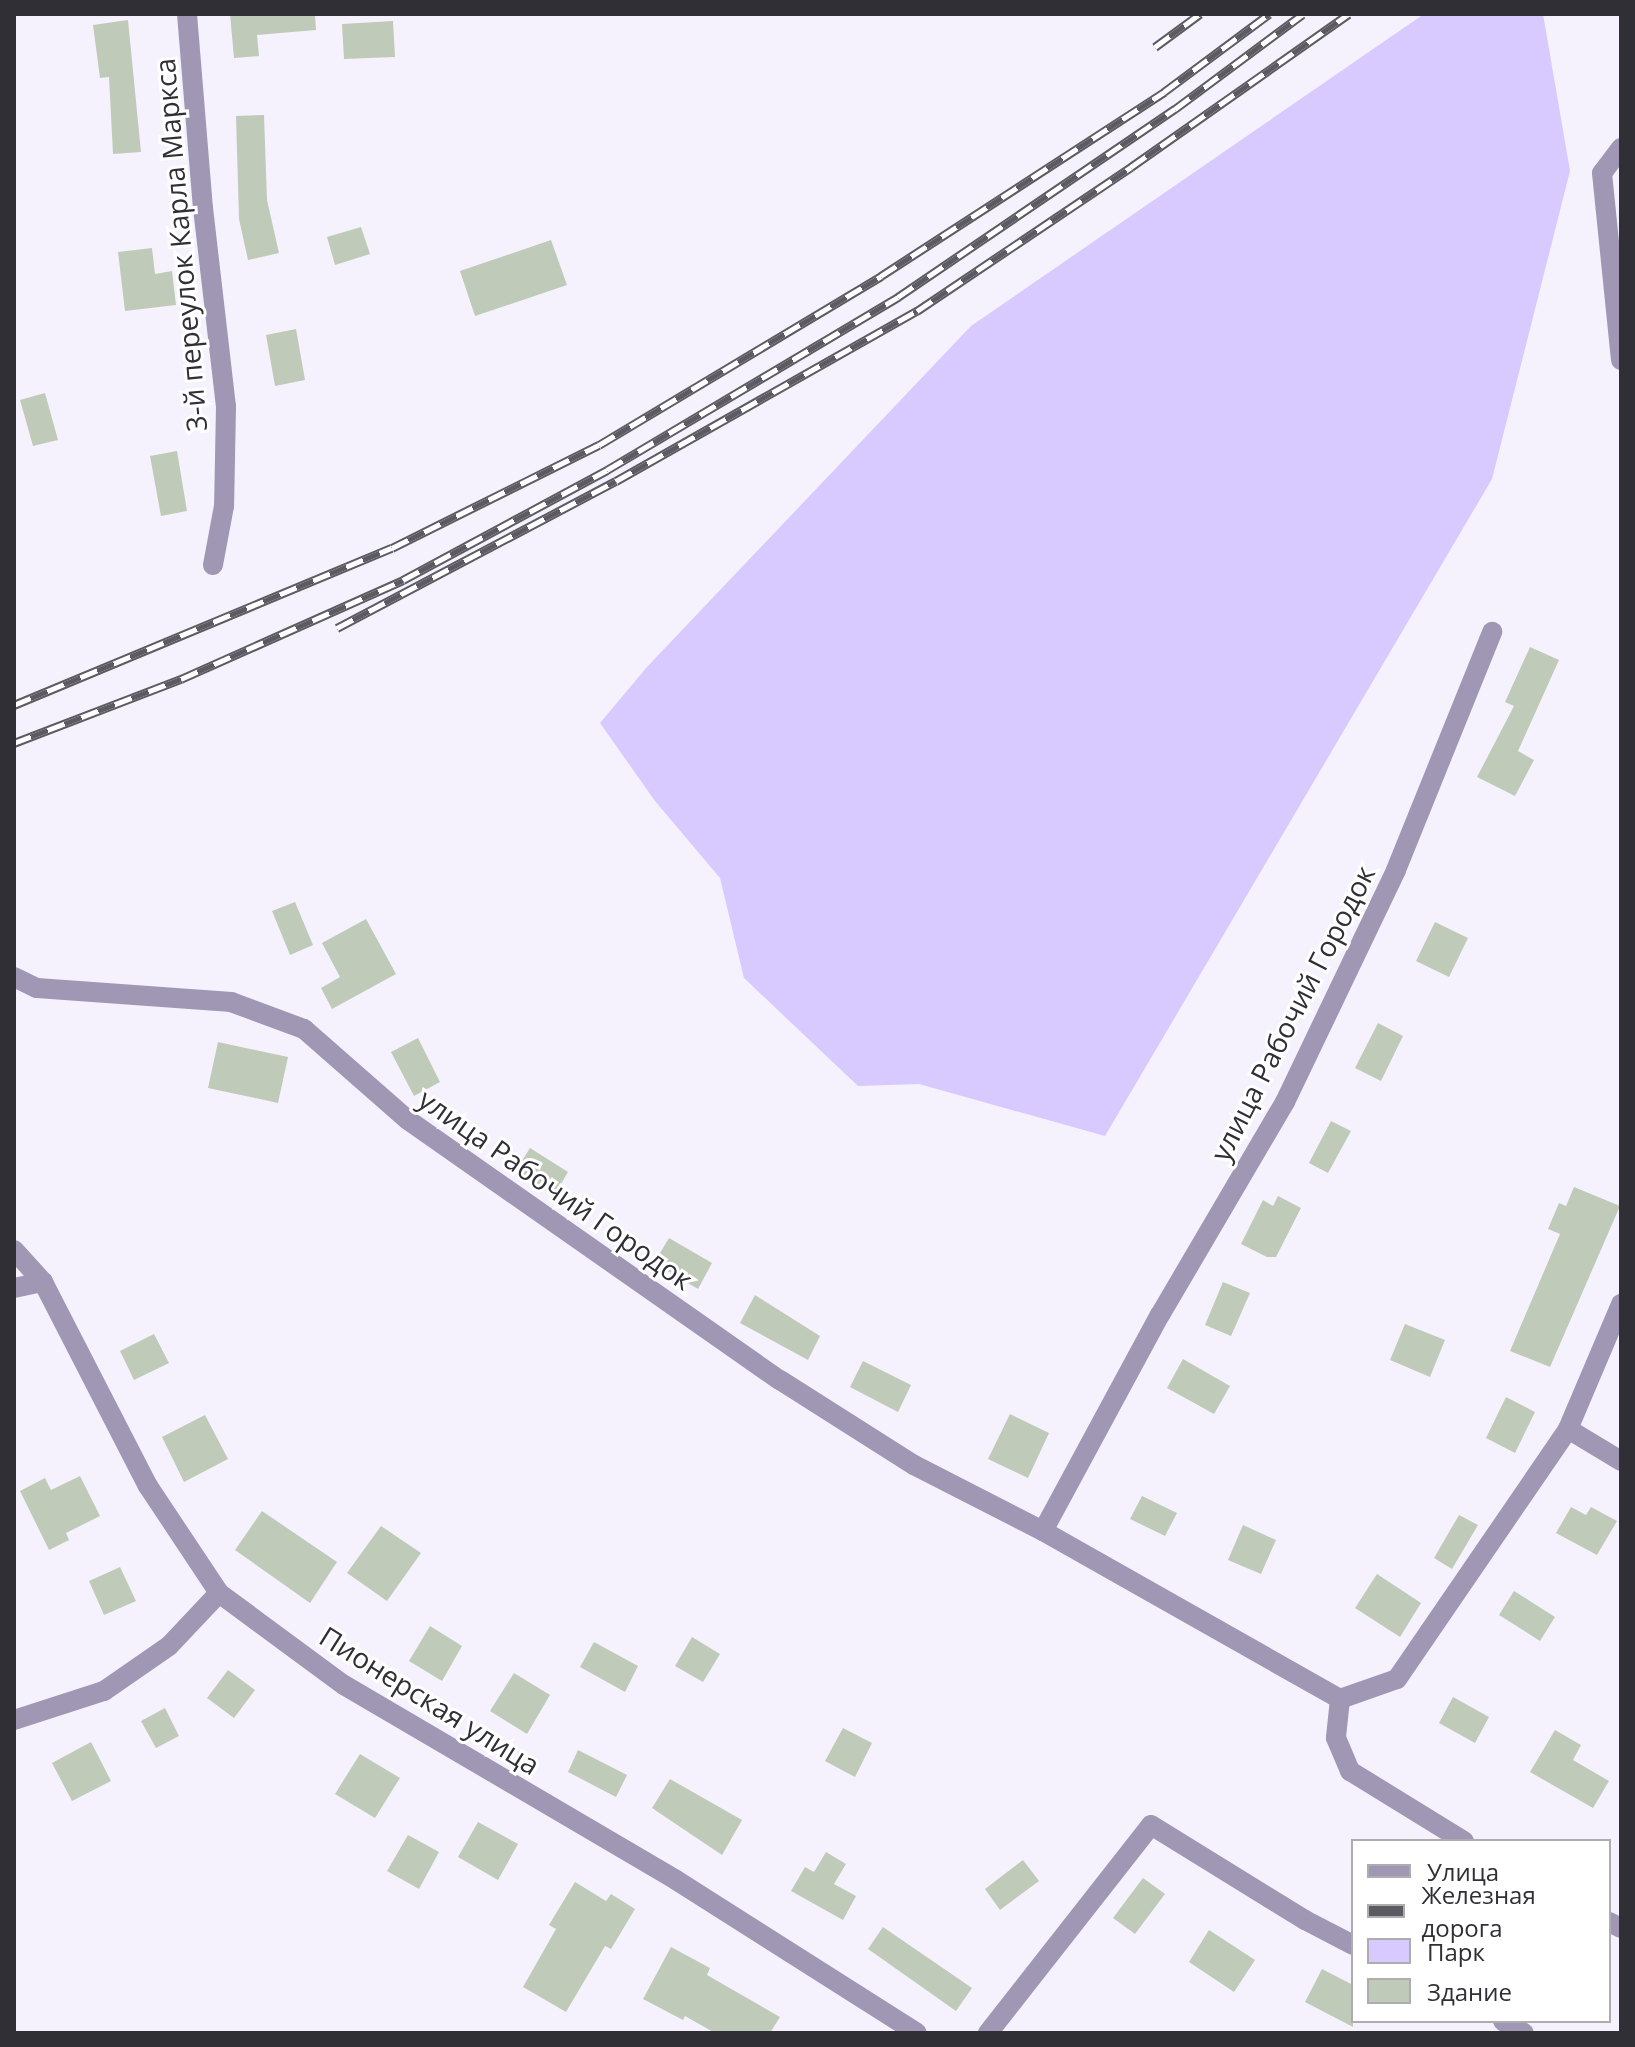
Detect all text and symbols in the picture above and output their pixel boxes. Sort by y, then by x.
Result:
street label: 3-й переулок Карла Маркса [147,57,213,433]
street label: улица Рабочий Городок [1203,860,1381,1166]
street label: улица Рабочий Городок [413,1082,699,1296]
street label: Пионерская улица [314,1619,546,1781]
legend [1351,1839,1611,2023]
text: Улица [1427,1855,1499,1888]
text: Железная дорога [1421,1878,1536,1944]
text: Парк [1427,1935,1485,1968]
text: Здание [1427,1975,1512,2008]

